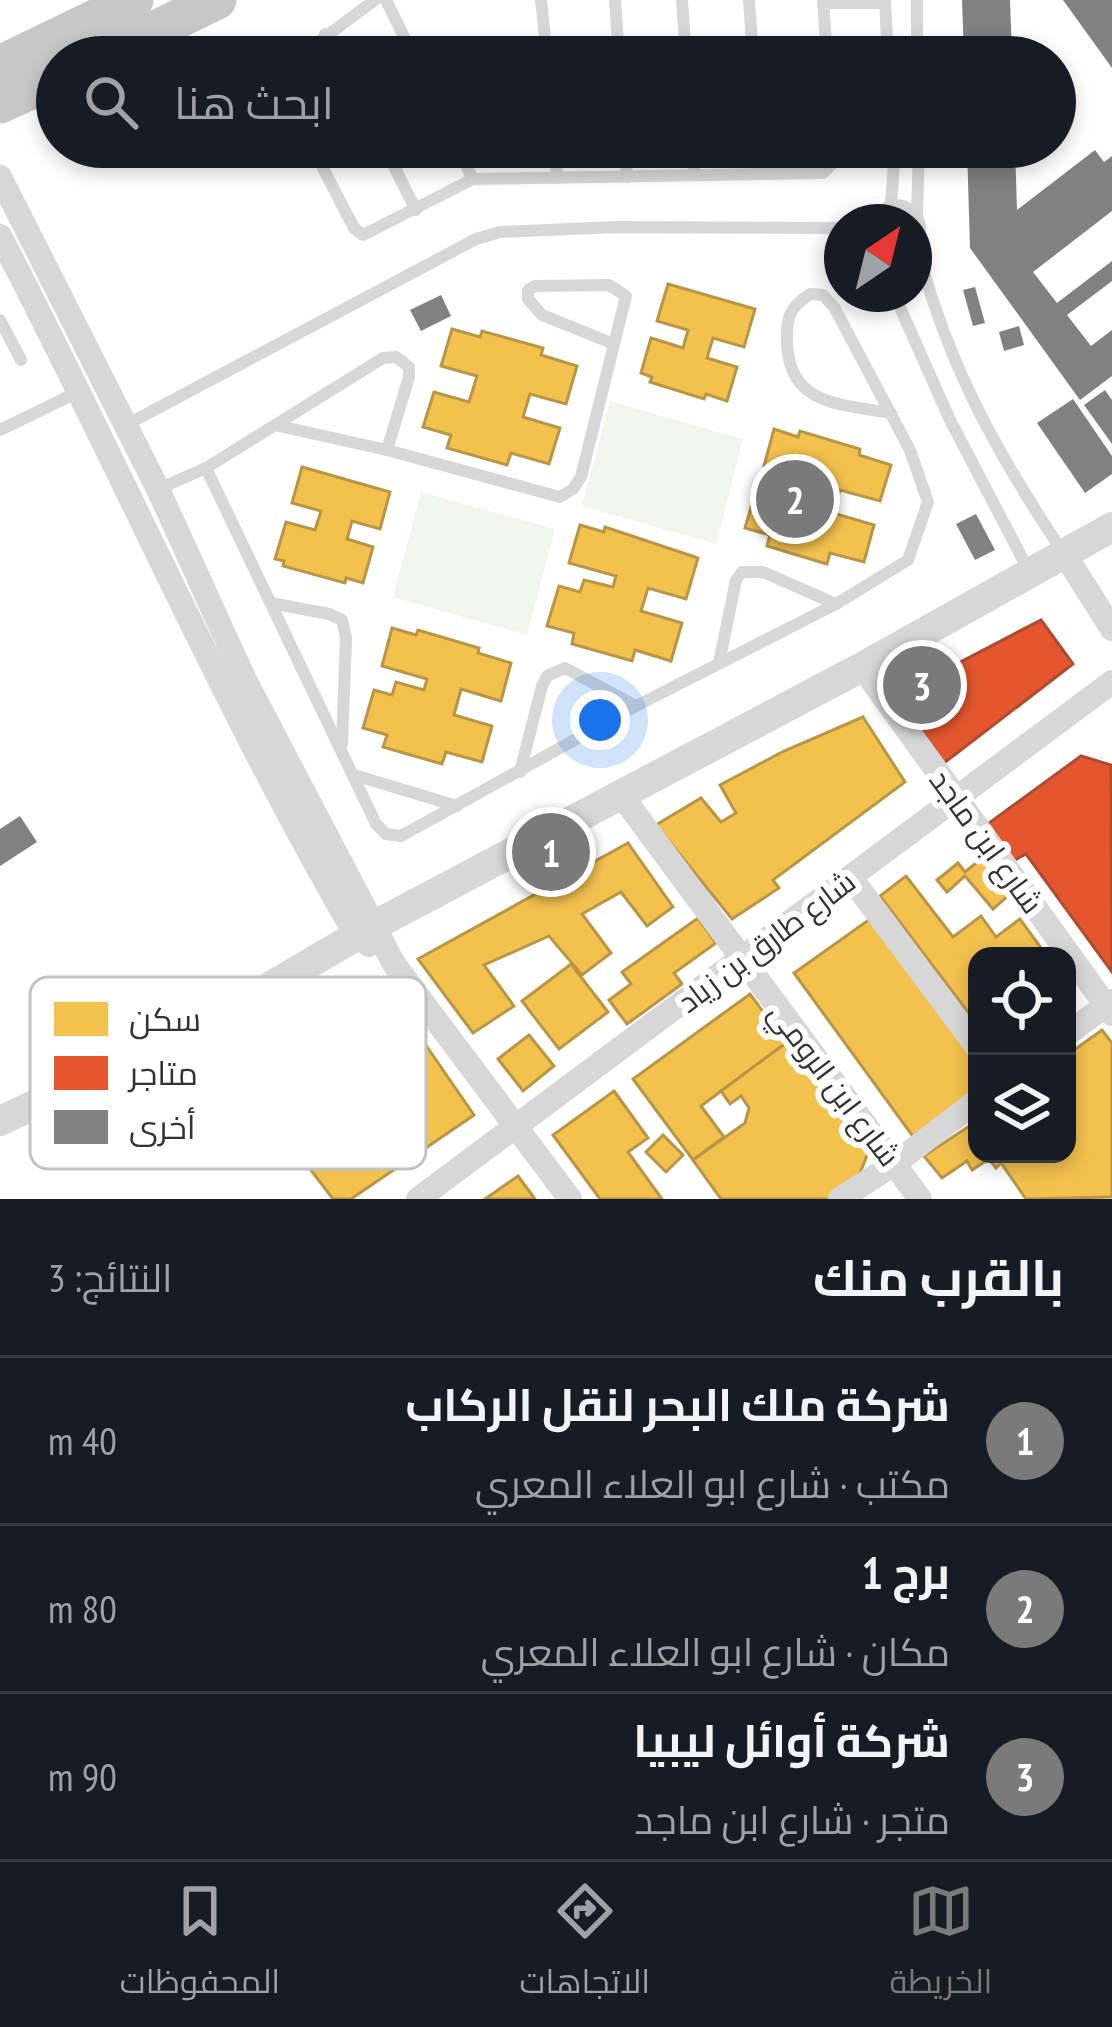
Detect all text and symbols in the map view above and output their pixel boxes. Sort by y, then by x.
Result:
search box [36,36,1076,168]
icon: search [78,69,144,135]
text: ابحث هنا [174,73,334,131]
north arrow [824,204,932,312]
pin: 2 [756,454,834,544]
pin: 3 [883,640,961,730]
your location [570,690,630,750]
street label: شارع ابن ماجد [920,761,1052,922]
pin: 1 [512,807,590,897]
street label: شارع طارق بن زياد [669,861,864,1022]
map controls [968,947,1076,1163]
button: locate [968,947,1076,1055]
legend [30,977,426,1169]
street label: شارع ابن الرومي [757,994,909,1177]
text: سكن [129,997,201,1040]
text: متاجر [127,1051,198,1094]
button: layers [968,1055,1076,1163]
text: أخرى [129,1105,196,1148]
text: بالقرب منك [813,1244,1064,1310]
text: النتائج: 3 [48,1252,172,1303]
text: شركة ملك البحر لنقل الركاب [405,1375,950,1433]
text: 40 m [48,1415,117,1466]
text: 1 [1016,1415,1034,1466]
text: مكتب · شارع ابو العلاء المعري [475,1458,950,1509]
text: برج 1 [861,1543,950,1601]
text: 80 m [48,1583,117,1634]
text: 2 [1016,1583,1034,1634]
text: مكان · شارع ابو العلاء المعري [481,1626,950,1677]
text: شركة أوائل ليبيا [633,1711,950,1769]
text: 90 m [48,1751,117,1802]
text: 3 [1016,1751,1034,1802]
text: متجر · شارع ابن ماجد [634,1794,950,1845]
tab: المحفوظات [120,1878,280,2012]
tab: الاتجاهات [520,1878,650,2012]
tab: الخريطة [889,1878,992,2012]

